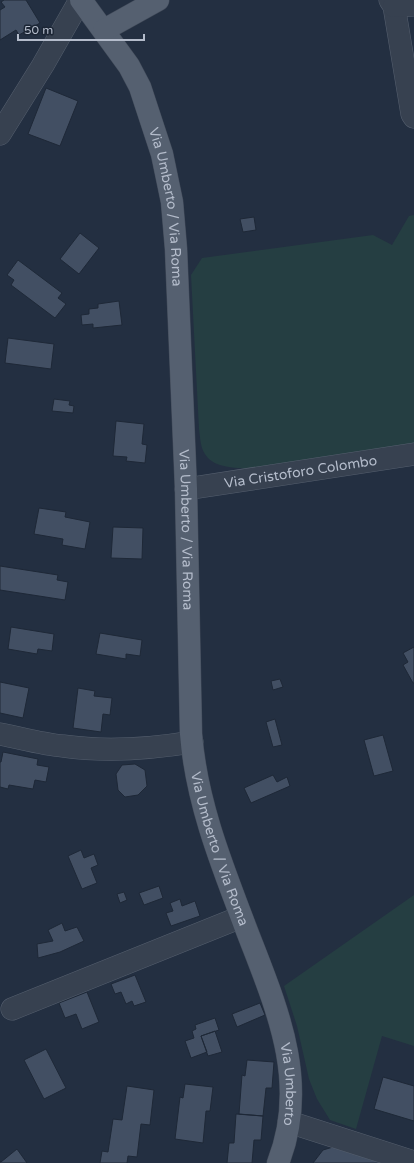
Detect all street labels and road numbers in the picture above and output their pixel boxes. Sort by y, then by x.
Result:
street label: Via Umberto / Via Roma [145,126,186,287]
street label: Via Umberto / Via Roma [175,449,196,610]
street label: Via Cristoforo Colombo [223,452,378,492]
street label: Via Umberto / Via Roma [187,770,252,928]
street label: Via Umberto [276,1041,299,1127]

